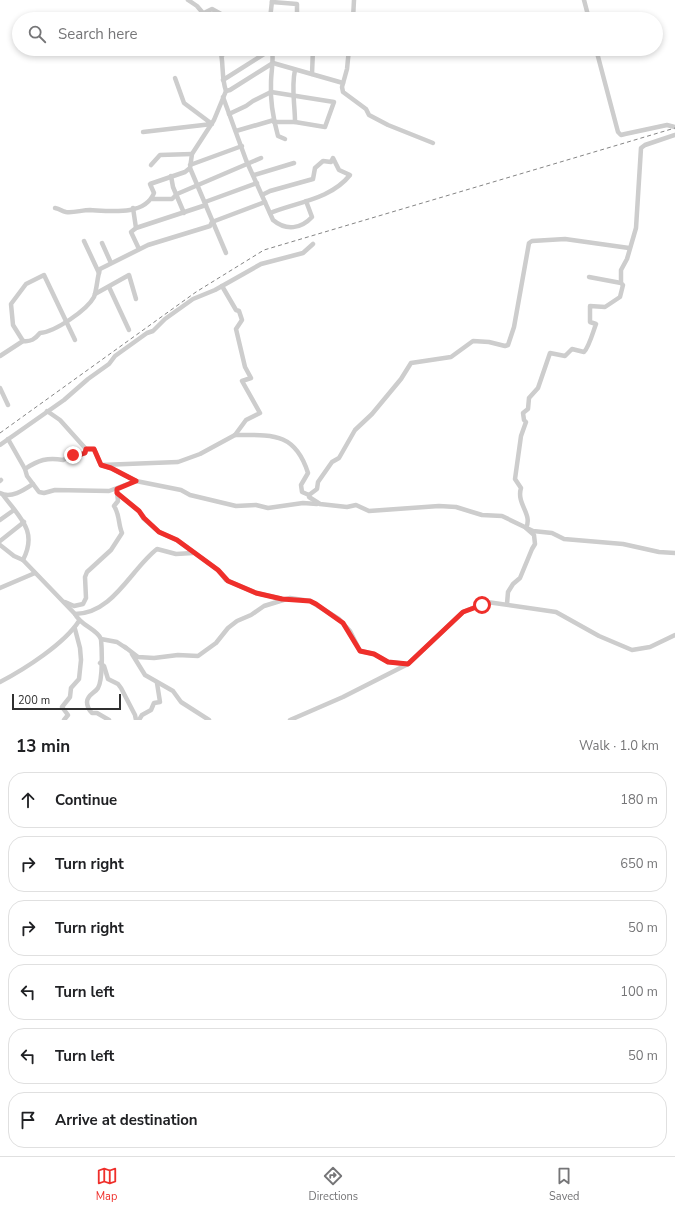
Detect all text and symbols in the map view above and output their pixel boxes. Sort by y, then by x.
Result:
search box [12,12,663,56]
icon: search [26,23,48,45]
text: Search here [58,24,138,44]
route end [64,446,82,464]
route start [473,596,491,614]
scale bar [12,692,121,711]
text: 200 m [18,693,50,708]
text: 13 min [16,735,70,758]
text: Walk · 1.0 km [579,737,659,755]
icon: ahead [17,789,39,811]
text: Continue [55,790,117,810]
text: 180 m [620,791,658,809]
icon: right [17,853,39,875]
text: Turn right [55,854,124,874]
text: 650 m [620,855,658,873]
icon: right [17,917,39,939]
text: Turn right [55,918,124,938]
text: 50 m [628,919,658,937]
icon: left [17,981,39,1003]
text: Turn left [55,982,114,1002]
text: 100 m [620,983,658,1001]
icon: left [17,1045,39,1067]
text: Turn left [55,1046,114,1066]
text: 50 m [628,1047,658,1065]
icon: arrive [17,1109,39,1131]
text: Arrive at destination [55,1110,198,1130]
tab: Map [96,1165,118,1204]
tab: Directions [309,1165,358,1204]
tab: Saved [549,1165,579,1204]

